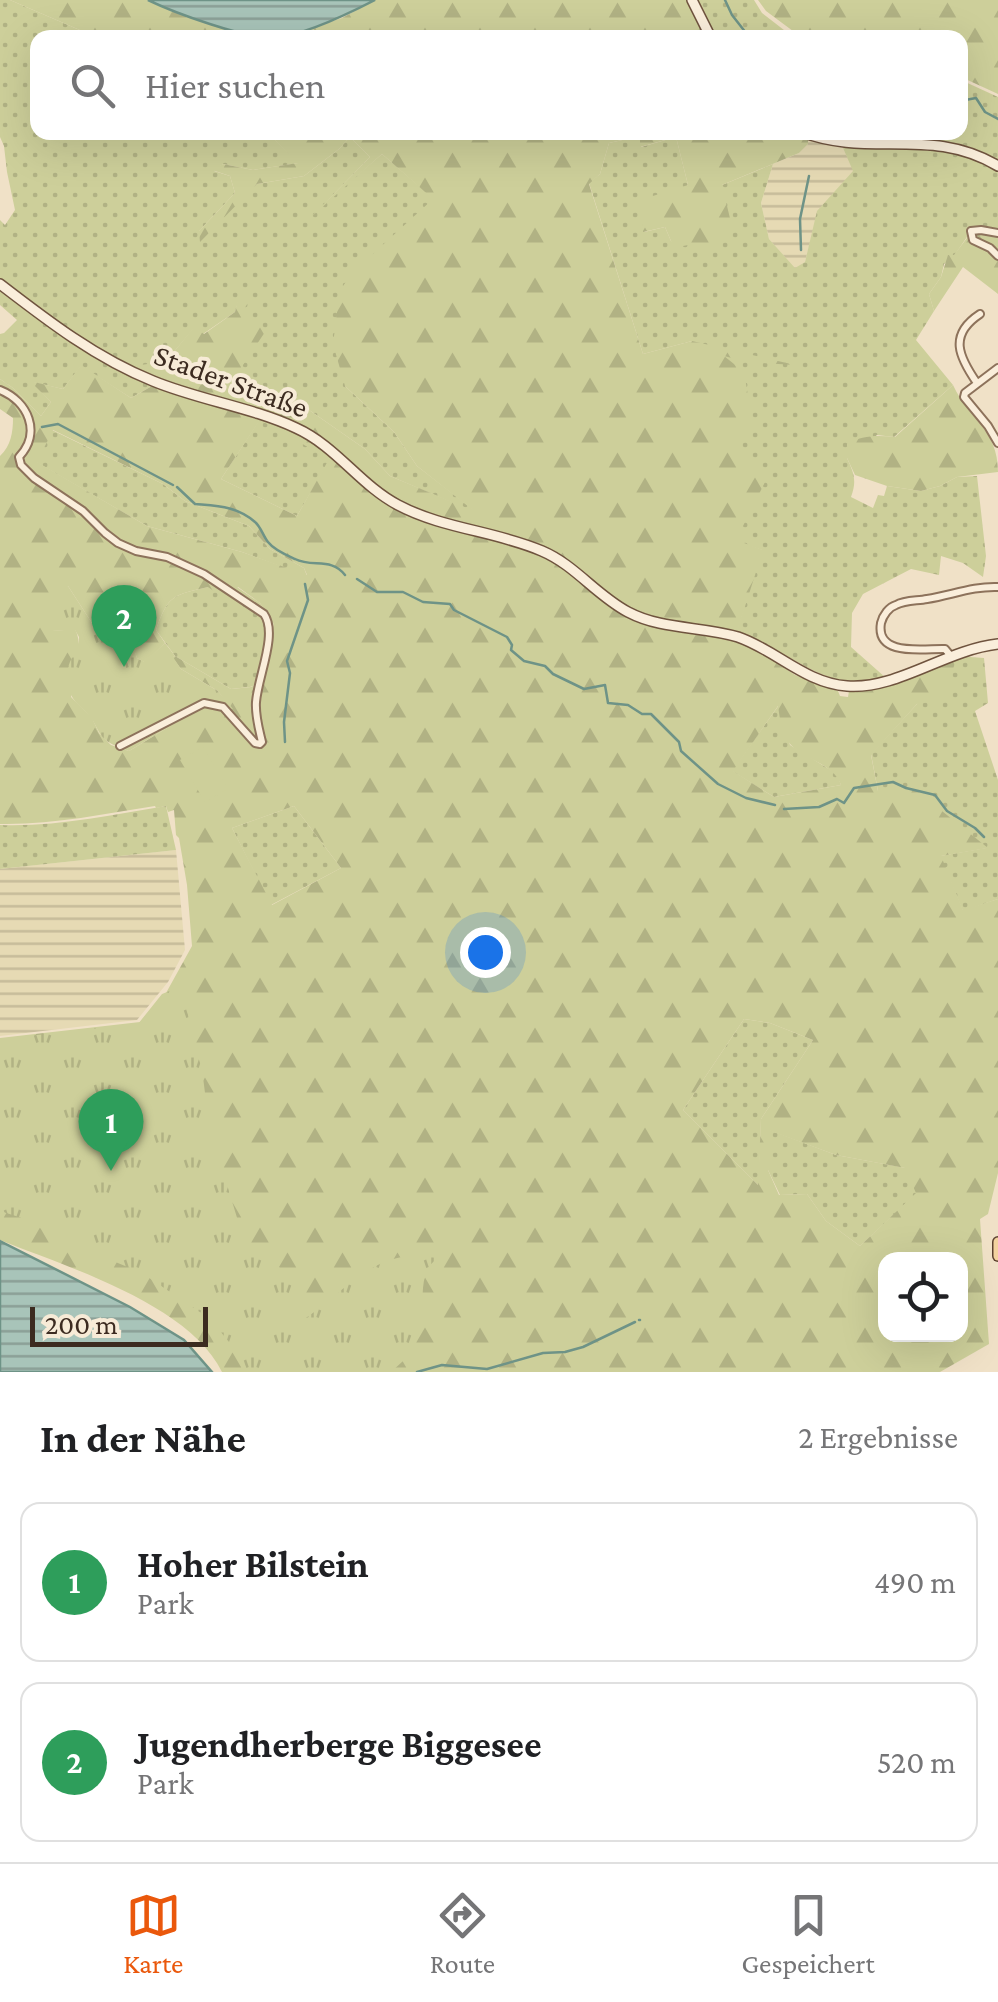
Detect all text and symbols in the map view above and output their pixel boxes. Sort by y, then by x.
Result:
search box [30,30,968,140]
icon: search [65,58,120,113]
text: Hier suchen [145,64,325,106]
street label: Stader Straße [150,338,312,424]
pin: 2 [92,584,156,667]
your location [460,927,511,978]
pin: 1 [78,1088,144,1171]
map controls [878,1252,968,1342]
button: locate [878,1252,968,1342]
scale bar [30,1302,208,1346]
text: 200 m [45,1309,118,1340]
text: In der Nähe [40,1414,246,1461]
text: 2 Ergebnisse [798,1419,958,1455]
text: Hoher Bilstein [137,1543,369,1585]
text: 1 [69,1564,80,1600]
text: 490 m [874,1564,956,1600]
text: Park [137,1585,194,1621]
text: Jugendherberge Biggesee [137,1723,542,1765]
text: 2 [66,1744,83,1780]
text: 520 m [877,1744,956,1780]
text: Park [137,1765,194,1801]
tab: Karte [123,1888,183,1979]
tab: Route [430,1888,495,1979]
tab: Gespeichert [741,1888,875,1979]

